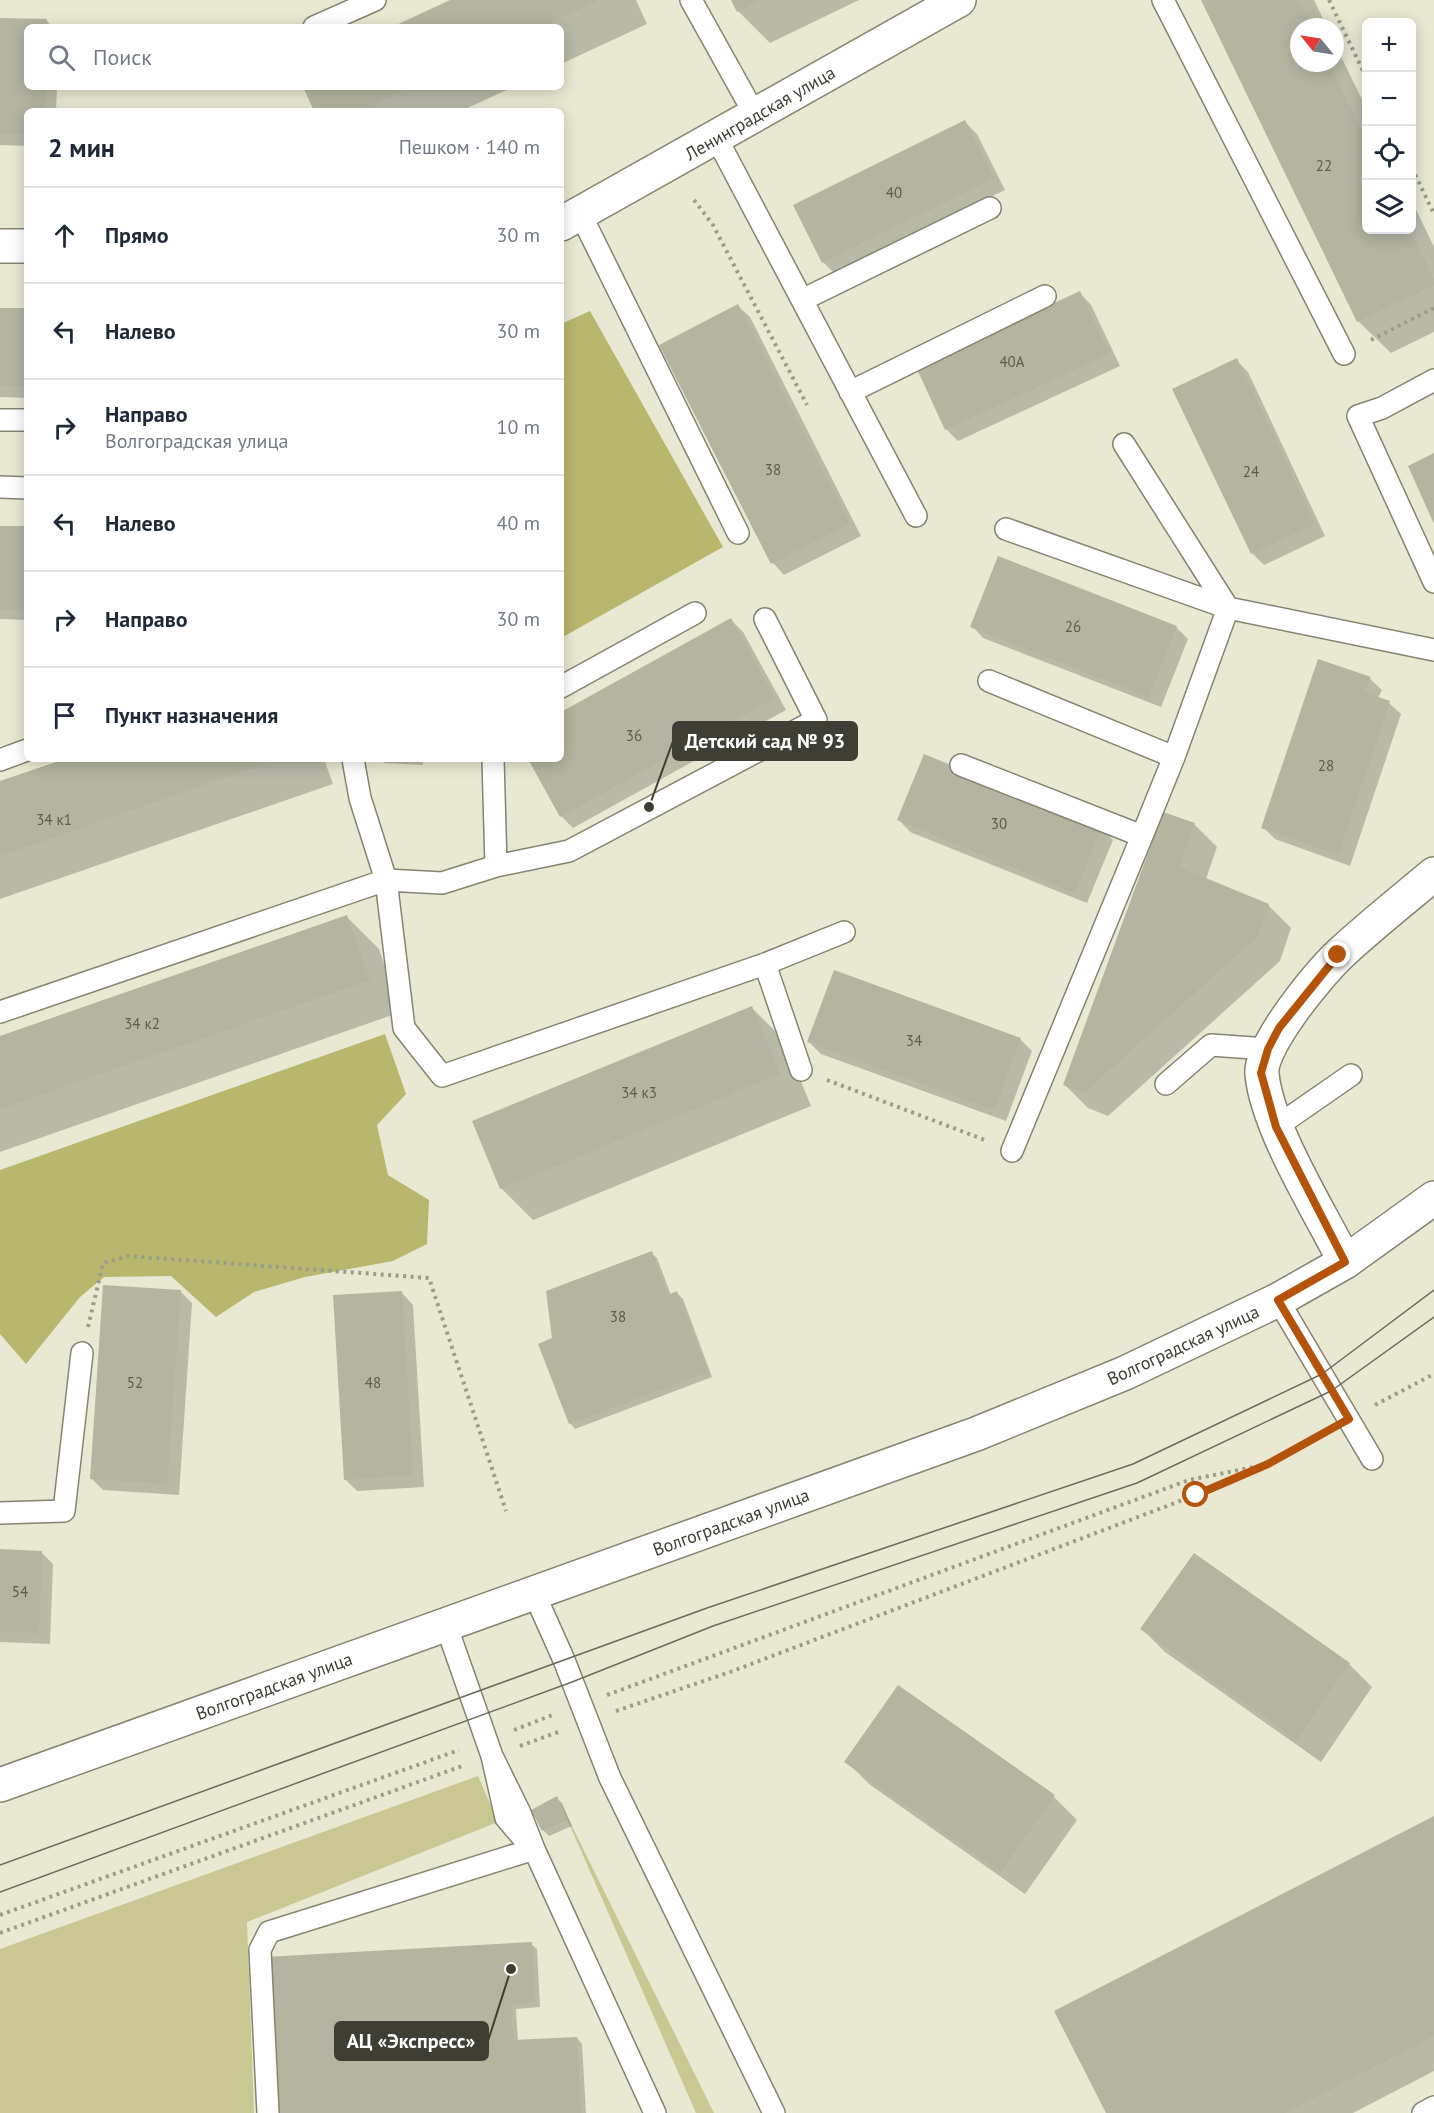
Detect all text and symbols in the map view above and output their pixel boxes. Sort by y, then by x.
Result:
north arrow [1290,18,1344,72]
map controls [1362,18,1416,234]
button: + [1362,18,1416,72]
search box [24,24,564,90]
icon: search [45,41,78,74]
text: Поиск [93,43,152,71]
street label: Ленинградская улица [680,61,839,166]
button: − [1362,72,1416,126]
button: locate [1362,126,1416,180]
text: 2 мин [48,131,115,164]
text: Пешком · 140 m [399,134,540,160]
house number: 22 [1316,156,1332,175]
button: layers [1362,180,1416,234]
house number: 40 [886,183,902,202]
icon: ahead [48,219,81,252]
text: Прямо [105,221,168,249]
text: 30 m [497,222,540,248]
icon: left [48,315,81,348]
text: Налево [105,317,176,345]
text: 30 m [497,318,540,344]
house number: 40А [999,352,1025,371]
text: Направо [105,400,188,428]
icon: right [48,411,81,444]
text: 10 m [497,414,540,440]
text: Волгоградская улица [105,428,288,454]
house number: 38 [765,460,781,479]
house number: 24 [1243,462,1259,481]
icon: left [48,507,81,540]
text: Налево [105,509,176,537]
text: 40 m [497,510,540,536]
icon: right [48,603,81,636]
text: Направо [105,605,188,633]
text: 30 m [497,606,540,632]
house number: 26 [1065,617,1081,636]
icon: arrive [48,699,81,732]
text: Пункт назначения [105,701,278,729]
callout: Детский сад № 93 [673,722,857,760]
house number: 36 [626,726,642,745]
text: Детский сад № 93 [685,728,845,754]
house number: 28 [1318,756,1334,775]
house number: 34 к1 [36,810,72,829]
house number: 30 [991,814,1007,833]
route end [1324,941,1350,967]
house number: 34 к2 [124,1014,160,1033]
house number: 34 [906,1031,922,1050]
house number: 34 к3 [621,1083,657,1102]
street label: Волгоградская улица [1103,1300,1263,1390]
house number: 38 [610,1307,626,1326]
house number: 52 [127,1373,143,1392]
house number: 48 [365,1373,381,1392]
route start [1182,1481,1208,1507]
street label: Волгоградская улица [650,1483,812,1561]
house number: 54 [12,1582,28,1601]
street label: Волгоградская улица [193,1647,355,1725]
callout: АЦ «Экспресс» [335,2022,488,2060]
text: АЦ «Экспресс» [347,2028,475,2054]

